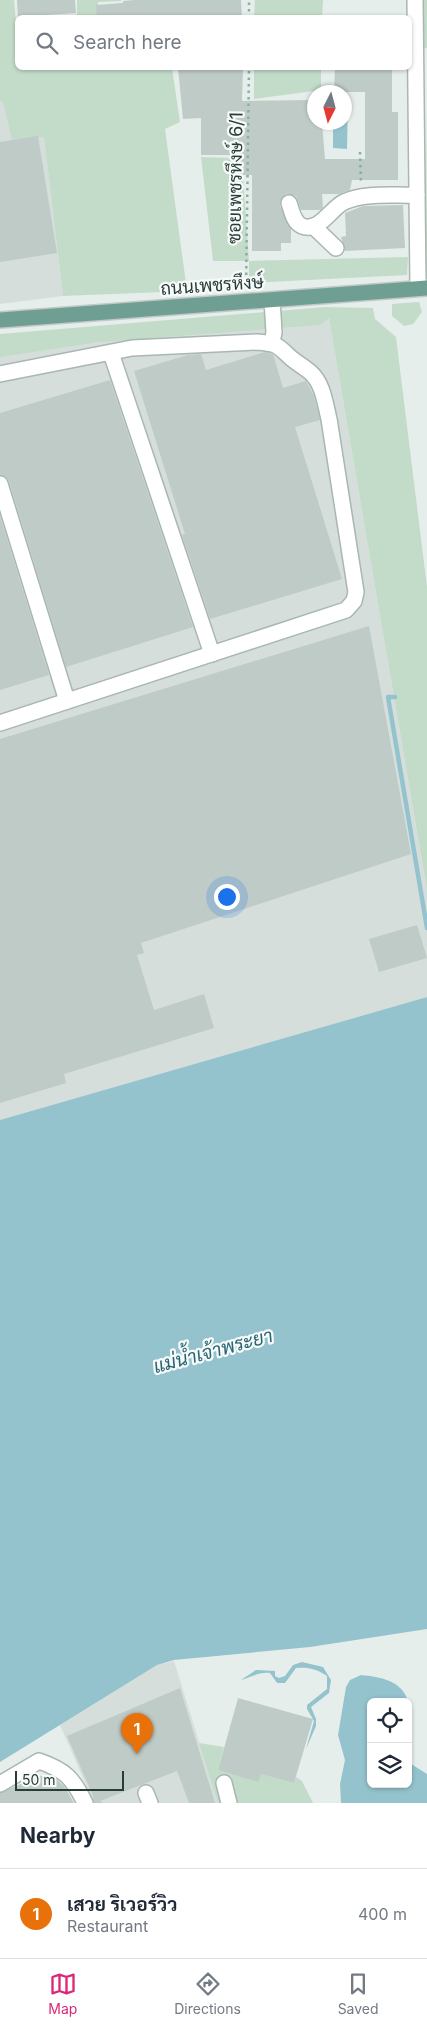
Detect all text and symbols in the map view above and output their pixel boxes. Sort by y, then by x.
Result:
search box [15,15,412,70]
icon: search [33,29,61,57]
text: Search here [73,31,182,54]
north arrow [307,85,352,130]
street label: ซอยเพชรหึงษ์ 6/1 [221,112,247,244]
street label: ถนนเพชรหึงษ์ [160,269,265,299]
your location [214,884,240,910]
water label: แม่น้ำเจ้าพระยา [150,1320,275,1378]
map controls [367,1698,412,1788]
button: locate [367,1698,412,1743]
pin: 1 [121,1713,153,1754]
button: layers [367,1743,412,1788]
scale bar [15,1768,124,1791]
text: 50 m [22,1771,56,1788]
text: Nearby [20,1823,95,1848]
text: เสวย ริเวอร์วิว [67,1893,177,1916]
text: 1 [33,1904,39,1924]
text: 400 m [358,1904,407,1924]
text: Restaurant [67,1916,148,1936]
tab: Map [48,1970,77,2017]
tab: Directions [174,1970,241,2017]
tab: Saved [338,1970,379,2017]

